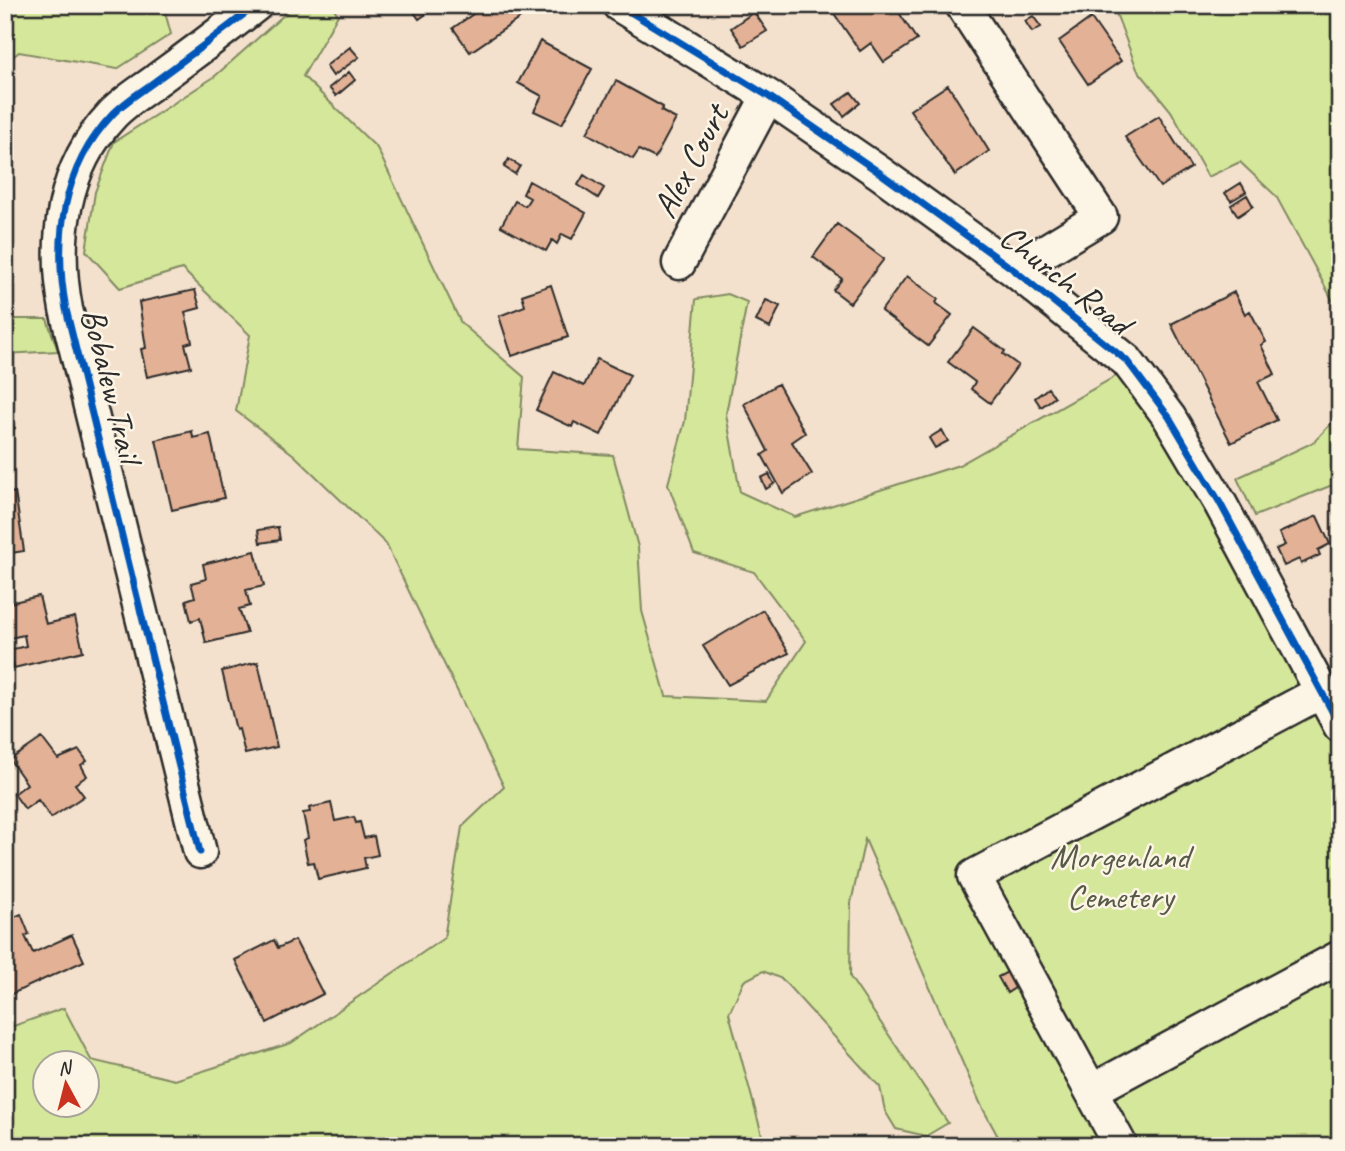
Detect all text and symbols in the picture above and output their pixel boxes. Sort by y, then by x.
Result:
street label: Alex Court [642,94,740,225]
street label: Church Road [991,214,1145,348]
street label: Bobalew Trail [71,303,154,473]
park label: Morgenland Cemetery [1050,834,1195,919]
north arrow [32,1050,102,1120]
text: N [57,1055,75,1081]

